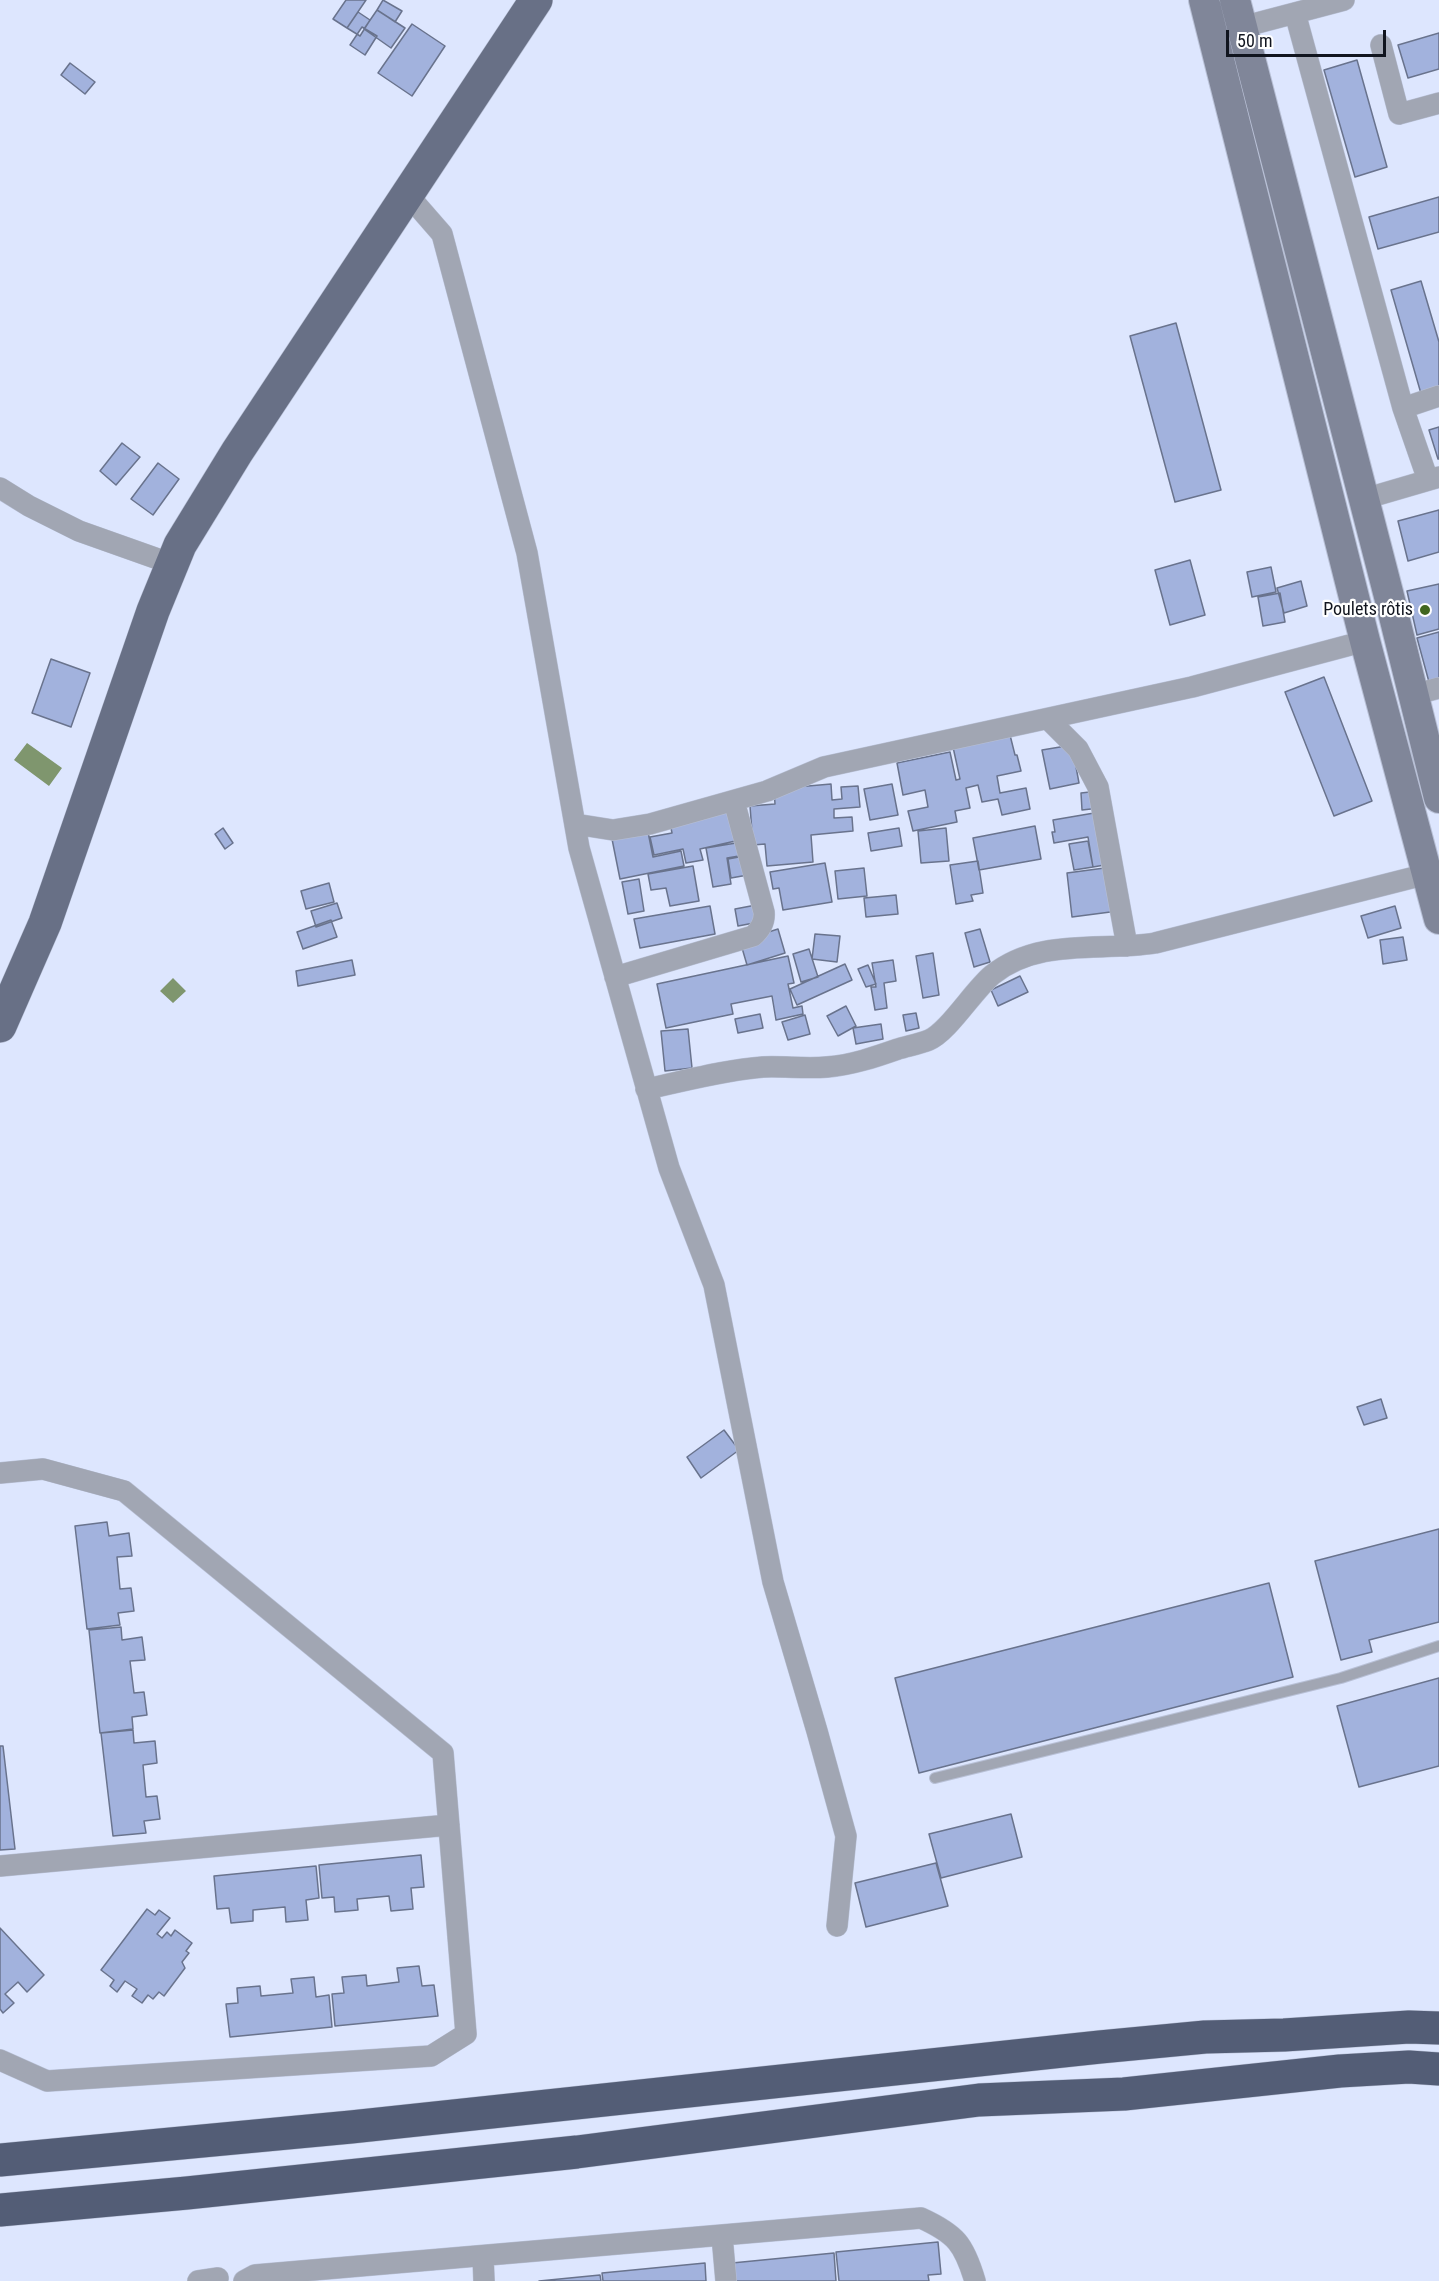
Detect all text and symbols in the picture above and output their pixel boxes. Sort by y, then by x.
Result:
scale bar [1229,18,1390,56]
text: 50 m [1237,30,1272,51]
place label: Poulets rôtis [1323,599,1413,621]
marker: Poulets rôtis [1418,603,1432,617]

